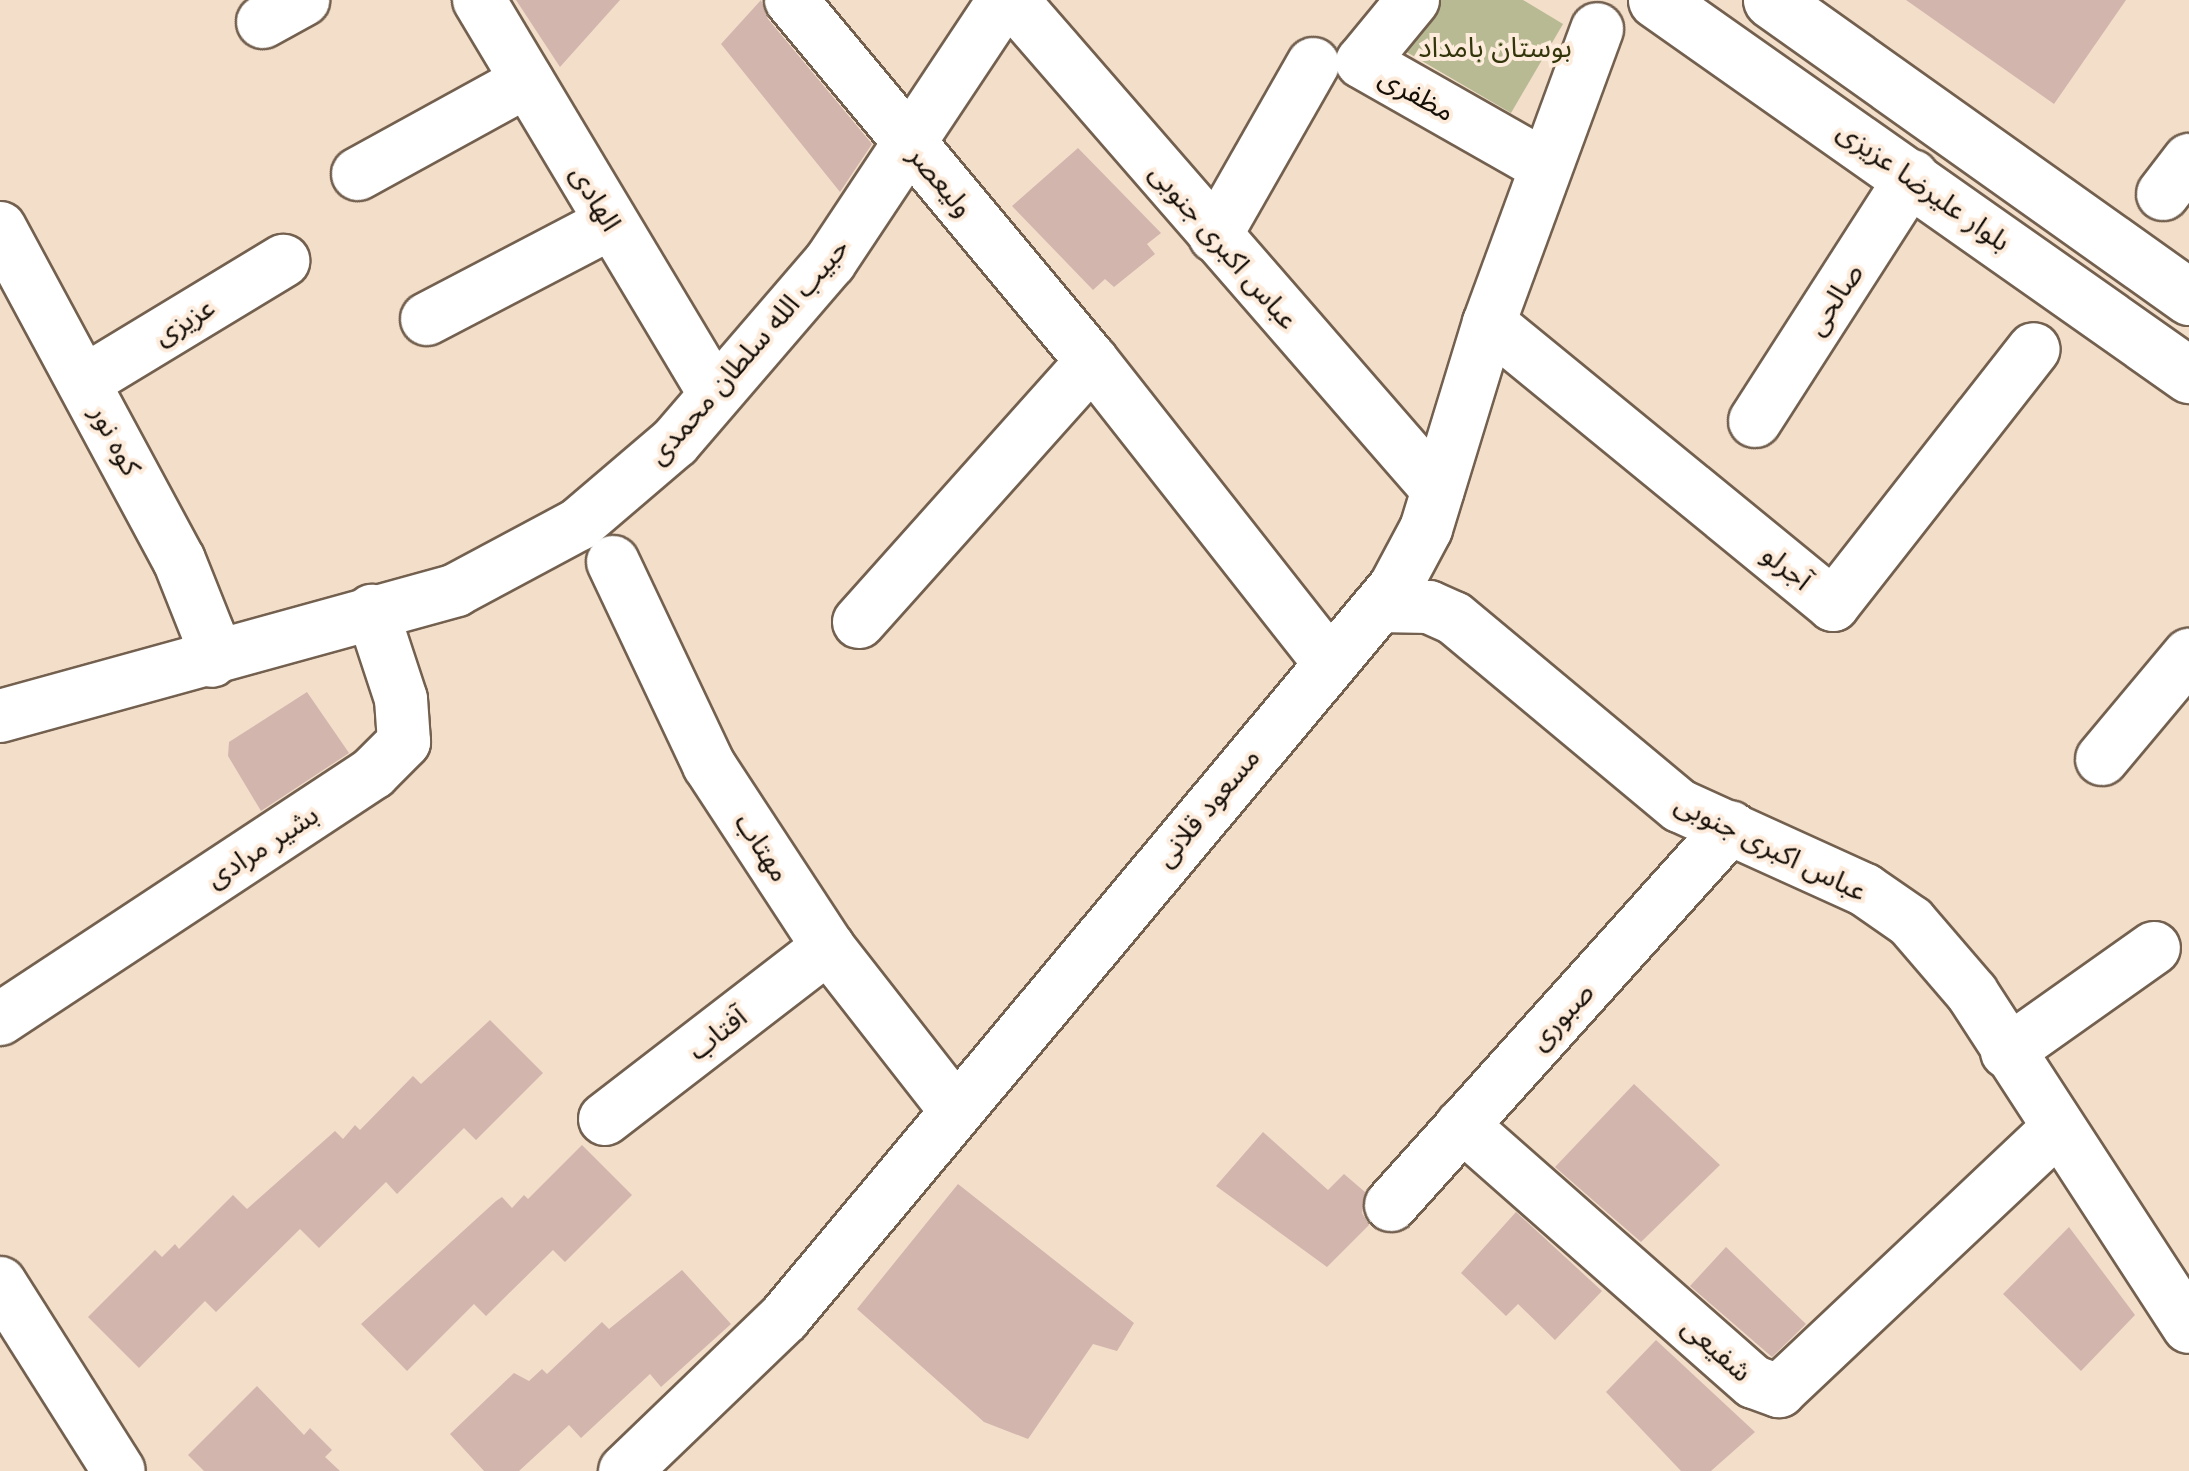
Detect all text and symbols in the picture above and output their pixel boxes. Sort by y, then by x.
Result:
park label: بوستان بامداد [1418,30,1572,64]
street label: مظفری [1374,60,1460,128]
street label: بلوار علیرضا عزیزی [1831,114,2017,258]
street label: ولیعصر [902,139,980,223]
street label: عباس اکبری جنوبی [1143,156,1305,336]
street label: الهادی [563,159,629,237]
street label: حبیب الله سلطان محمدی [640,231,856,471]
street label: صالحی [1798,257,1870,341]
street label: عزیزی [147,290,221,352]
street label: کوه نور [84,399,148,481]
street label: آجرلو [1755,537,1819,597]
street label: مسعود قلانی [1148,741,1266,873]
street label: عباس اکبری جنوبی [1670,786,1872,908]
street label: بشیر مرادی [200,797,324,895]
street label: مهتاب [728,806,798,888]
street label: صبوری [1522,975,1600,1057]
street label: آفتاب [681,1000,753,1066]
street label: شفیعی [1675,1310,1759,1388]

